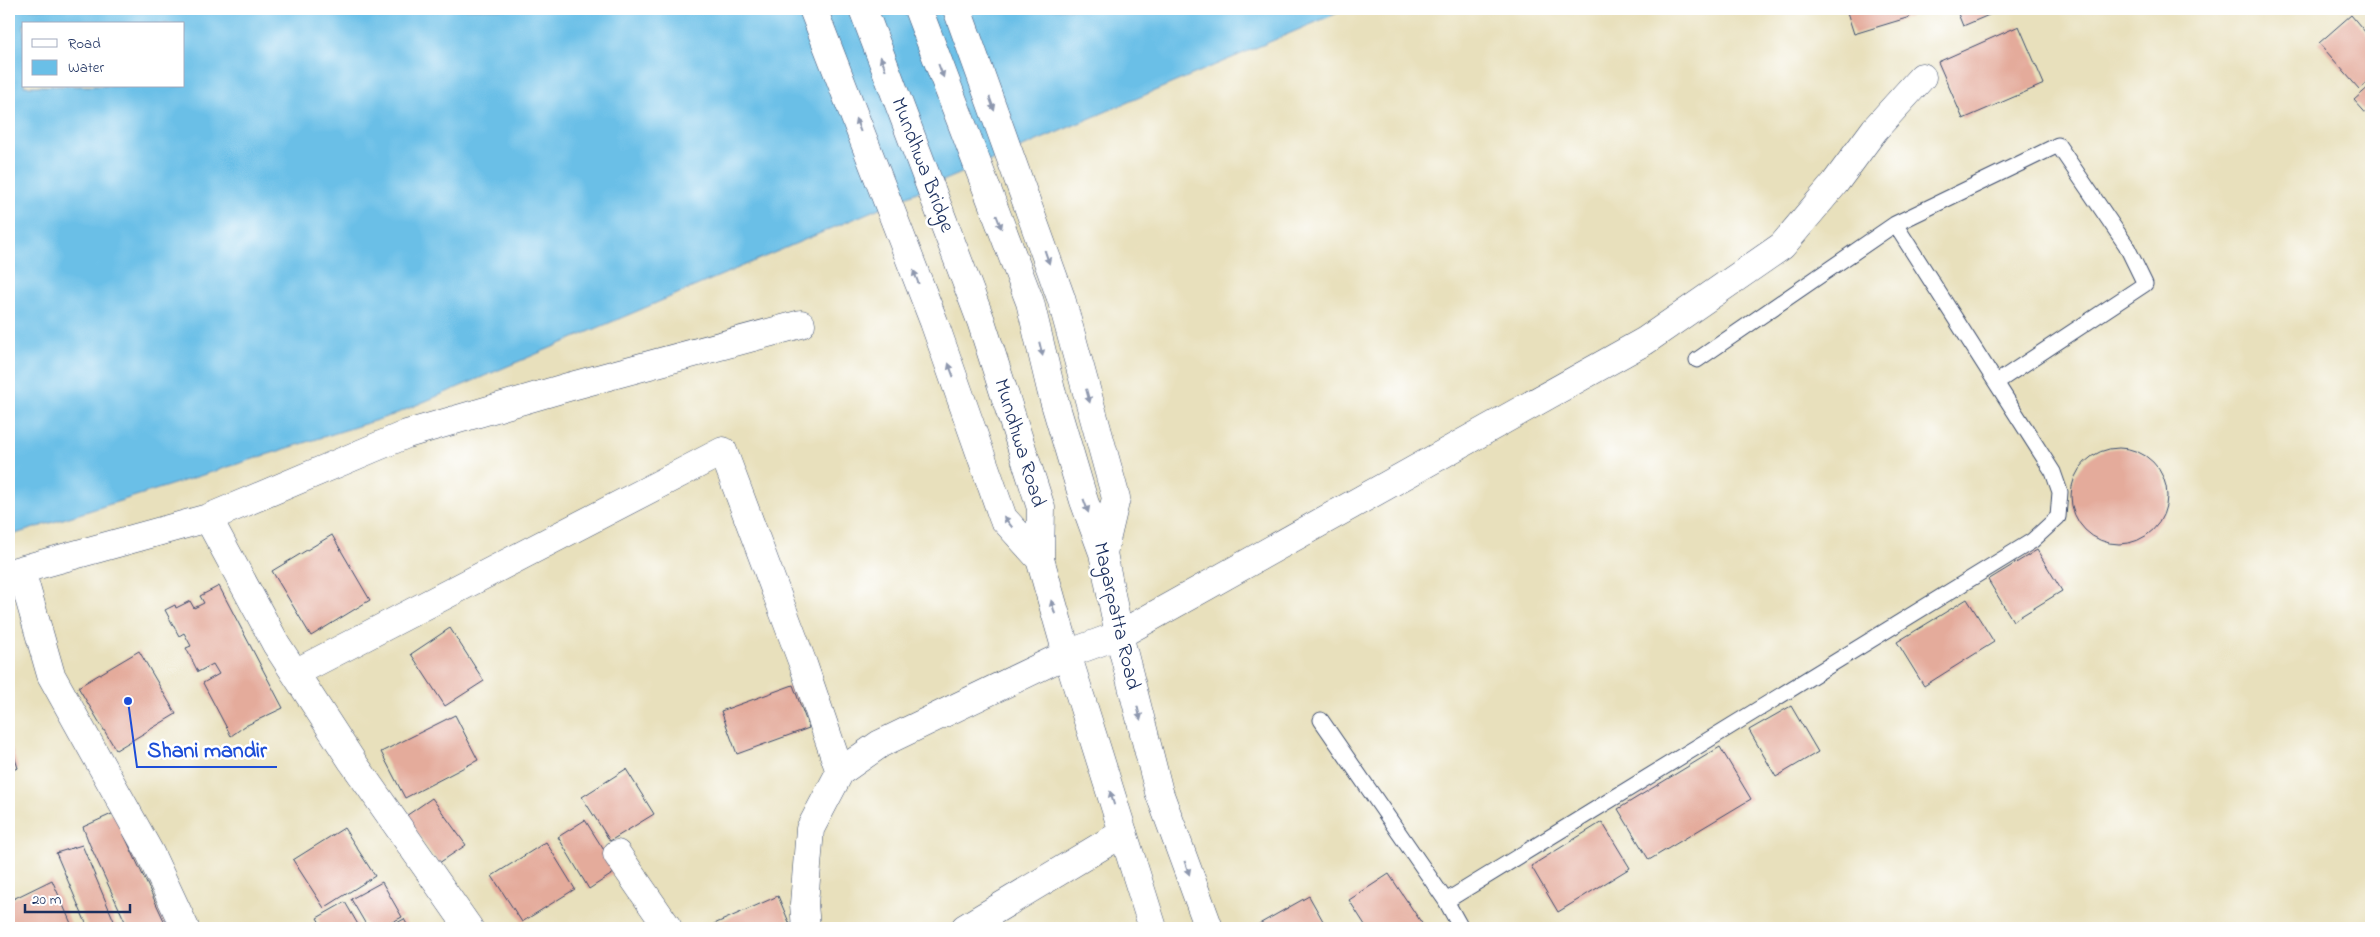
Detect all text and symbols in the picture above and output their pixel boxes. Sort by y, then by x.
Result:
legend [22,22,185,88]
text: Road [68,33,101,55]
one-way arrow [879,55,887,70]
text: Water [68,57,104,79]
one-way arrow [938,63,946,78]
street label: Mundhwa Bridge [881,93,962,238]
one-way arrow [988,97,996,112]
one-way arrow [854,117,862,132]
one-way arrow [996,215,1004,230]
one-way arrow [1044,249,1051,264]
one-way arrow [912,269,920,284]
one-way arrow [1038,342,1046,357]
one-way arrow [947,363,954,378]
street label: Mundhwa Road [985,375,1053,511]
one-way arrow [1085,388,1093,403]
one-way arrow [1083,498,1090,513]
one-way arrow [1002,516,1013,529]
street label: Magarpatta Road [1083,539,1148,693]
one-way arrow [1049,600,1057,615]
one-way arrow [1135,706,1143,721]
callout: Shani mandir [137,730,277,767]
text: Shani mandir [147,736,268,768]
one-way arrow [1108,791,1115,806]
one-way arrow [1184,861,1191,876]
scale bar [25,882,130,914]
text: 20 m [32,889,62,911]

